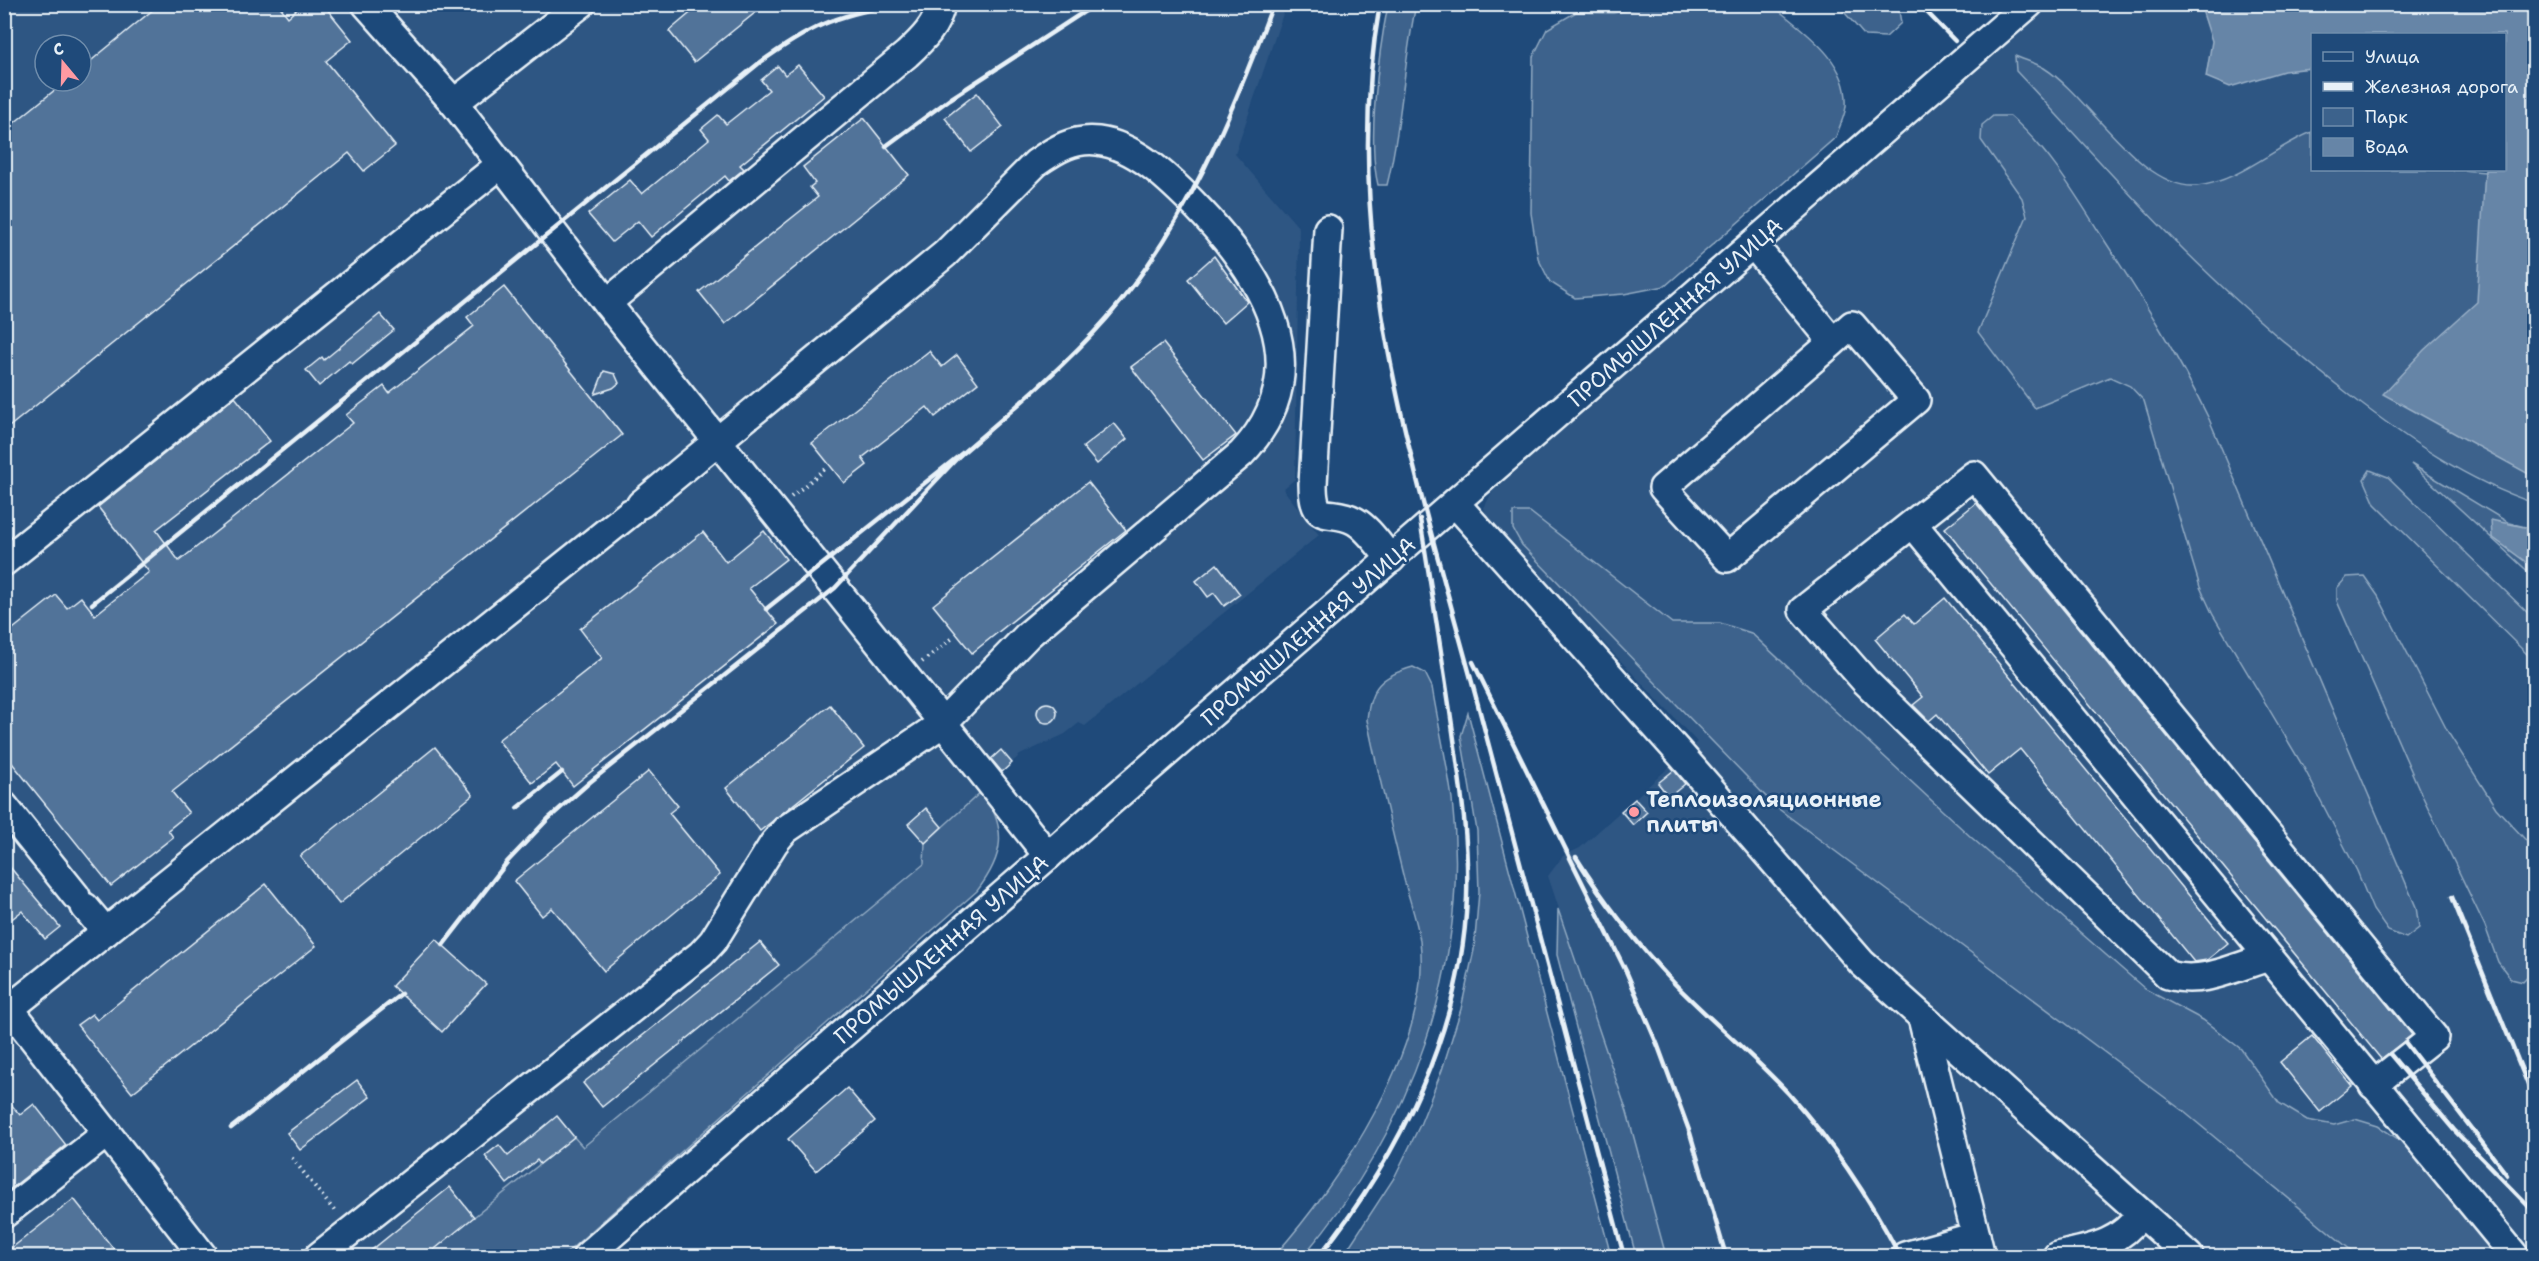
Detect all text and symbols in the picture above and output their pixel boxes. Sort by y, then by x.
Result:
north arrow [33,33,93,93]
legend [2311,33,2506,171]
text: С [50,38,67,61]
text: Улица [2365,45,2419,69]
text: Железная дорога [2365,75,2518,99]
text: Парк [2365,105,2408,129]
text: Вода [2365,135,2408,159]
street label: ПРОМЫШЛЕННАЯ УЛИЦА [1562,211,1789,414]
street label: ПРОМЫШЛЕННАЯ УЛИЦА [1195,530,1422,733]
place label: Теплоизоляционные плиты [1646,785,1882,839]
marker: Теплоизоляционные плиты [1627,805,1641,819]
street label: ПРОМЫШЛЕННАЯ УЛИЦА [828,848,1055,1051]

